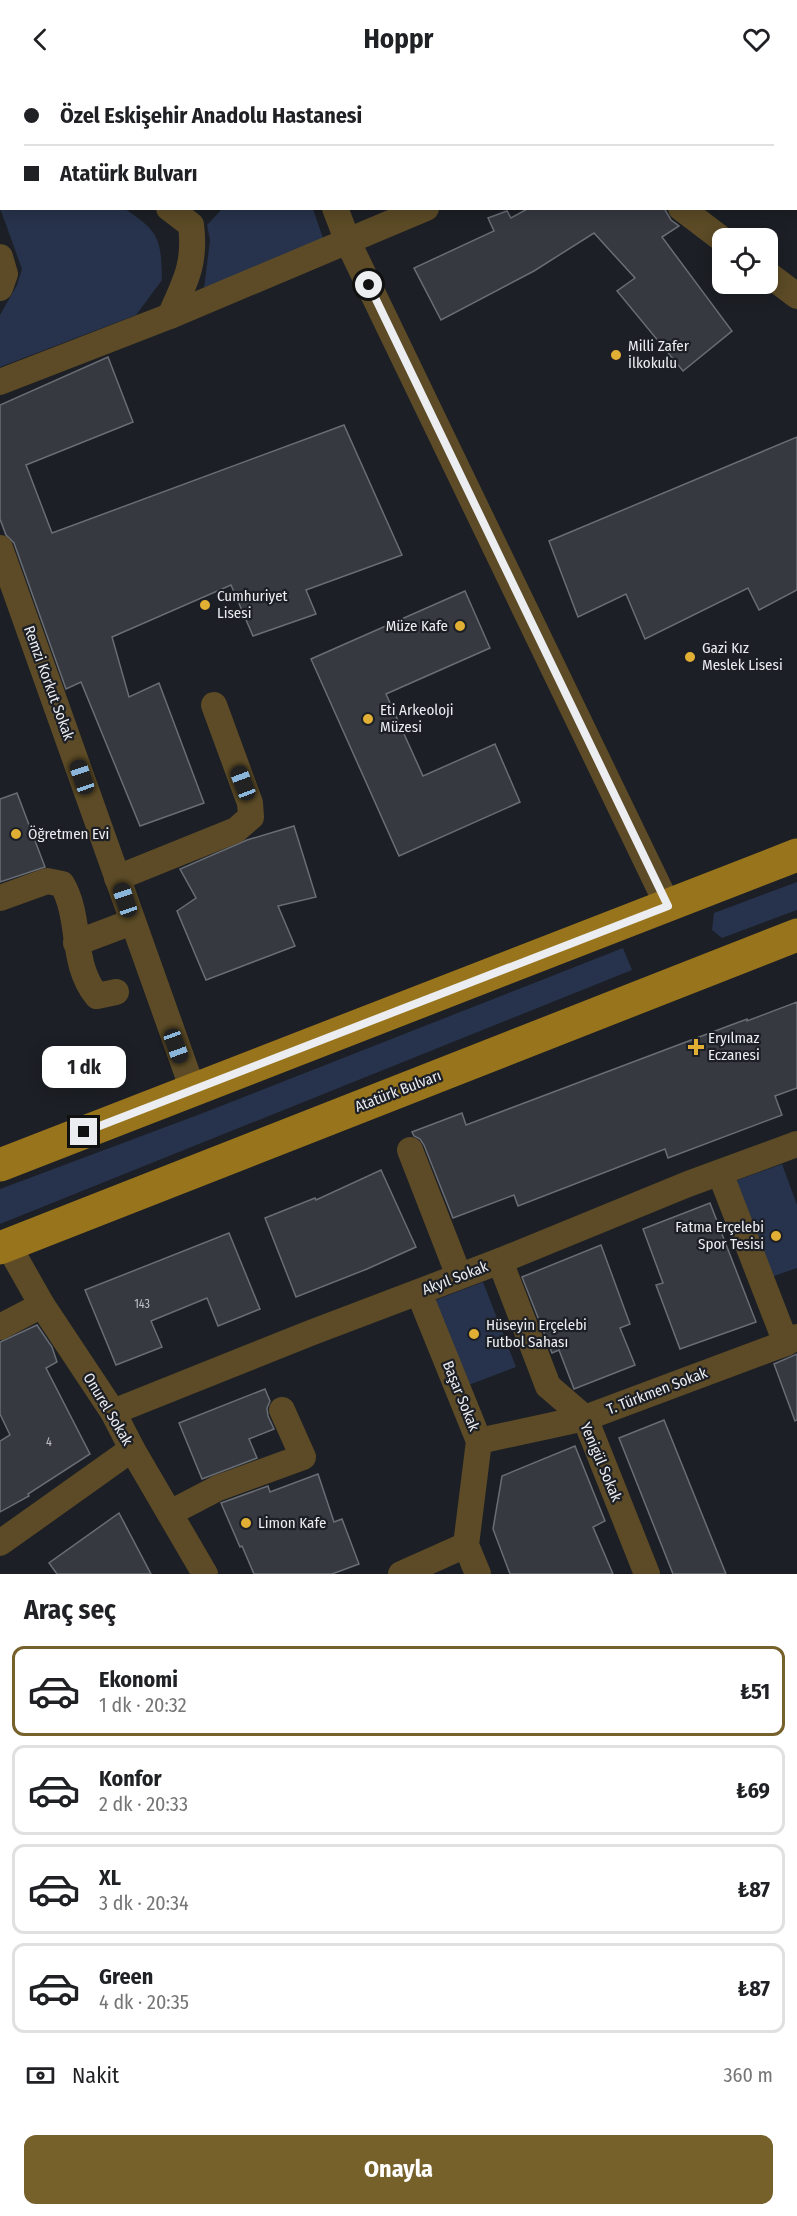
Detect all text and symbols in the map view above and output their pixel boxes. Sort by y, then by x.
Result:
icon: back [24,23,57,56]
text: Hoppr [364,23,433,55]
icon: heart [740,23,773,56]
text: Özel Eskişehir Anadolu Hastanesi [60,102,362,129]
text: Atatürk Bulvarı [60,160,198,187]
map controls [712,228,778,294]
button: locate [712,228,778,294]
route start [355,271,382,298]
place label: Milli Zafer İlkokulu [628,337,690,372]
marker: Milli Zafer İlkokulu [609,348,623,362]
place label: Cumhuriyet Lisesi [217,587,288,622]
marker: Cumhuriyet Lisesi [198,598,212,612]
place label: Müze Kafe [386,617,448,635]
marker: Müze Kafe [453,619,467,633]
street label: Remzi Korkut Sokak [20,623,78,743]
place label: Gazi Kız Meslek Lisesi [702,639,783,674]
marker: Gazi Kız Meslek Lisesi [683,650,697,664]
place label: Eti Arkeoloji Müzesi [380,701,454,736]
marker: Eti Arkeoloji Müzesi [361,712,375,726]
car [68,757,96,797]
car [228,763,258,803]
place label: Öğretmen Evi [28,825,109,843]
marker: Öğretmen Evi [9,827,23,841]
car [111,880,139,920]
car [161,1026,191,1066]
place label: Eryılmaz Eczanesi [708,1029,760,1064]
marker: Eryılmaz Eczanesi [689,1040,703,1054]
callout: 1 dk [42,1045,126,1087]
text: 1 dk [67,1055,101,1079]
street label: Atatürk Bulvarı [352,1066,444,1116]
route end [70,1118,97,1145]
place label: Fatma Erçelebi Spor Tesisi [675,1218,764,1253]
marker: Fatma Erçelebi Spor Tesisi [769,1229,783,1243]
street label: Akyıl Sokak [419,1257,491,1299]
house number: 143 [134,1297,150,1311]
place label: Hüseyin Erçelebi Futbol Sahası [486,1316,587,1351]
marker: Hüseyin Erçelebi Futbol Sahası [467,1327,481,1341]
street label: Başar Sokak [439,1358,483,1434]
street label: T. Türkmen Sokak [604,1364,710,1418]
street label: Onurel Sokak [79,1370,137,1448]
street label: Yenigül Sokak [576,1420,626,1504]
house number: 4 [46,1435,52,1449]
place label: Limon Kafe [258,1514,326,1532]
marker: Limon Kafe [239,1516,253,1530]
text: Araç seç [24,1594,116,1626]
icon: car [27,1664,81,1718]
text: Ekonomi [99,1666,178,1693]
text: ₺51 [740,1678,770,1705]
text: 1 dk · 20:32 [99,1693,187,1717]
icon: car [27,1763,81,1817]
text: Konfor [99,1765,161,1792]
text: ₺69 [736,1777,770,1804]
text: 2 dk · 20:33 [99,1792,188,1816]
icon: car [27,1862,81,1916]
text: XL [99,1864,121,1891]
text: ₺87 [738,1876,770,1903]
text: 3 dk · 20:34 [99,1891,189,1915]
icon: car [27,1961,81,2015]
text: Green [99,1963,153,1990]
text: ₺87 [738,1975,770,2002]
text: 4 dk · 20:35 [99,1990,189,2014]
icon: cash [24,2059,57,2092]
text: Nakit [72,2062,119,2089]
text: 360 m [724,2063,773,2087]
button: Onayla [24,2135,773,2204]

